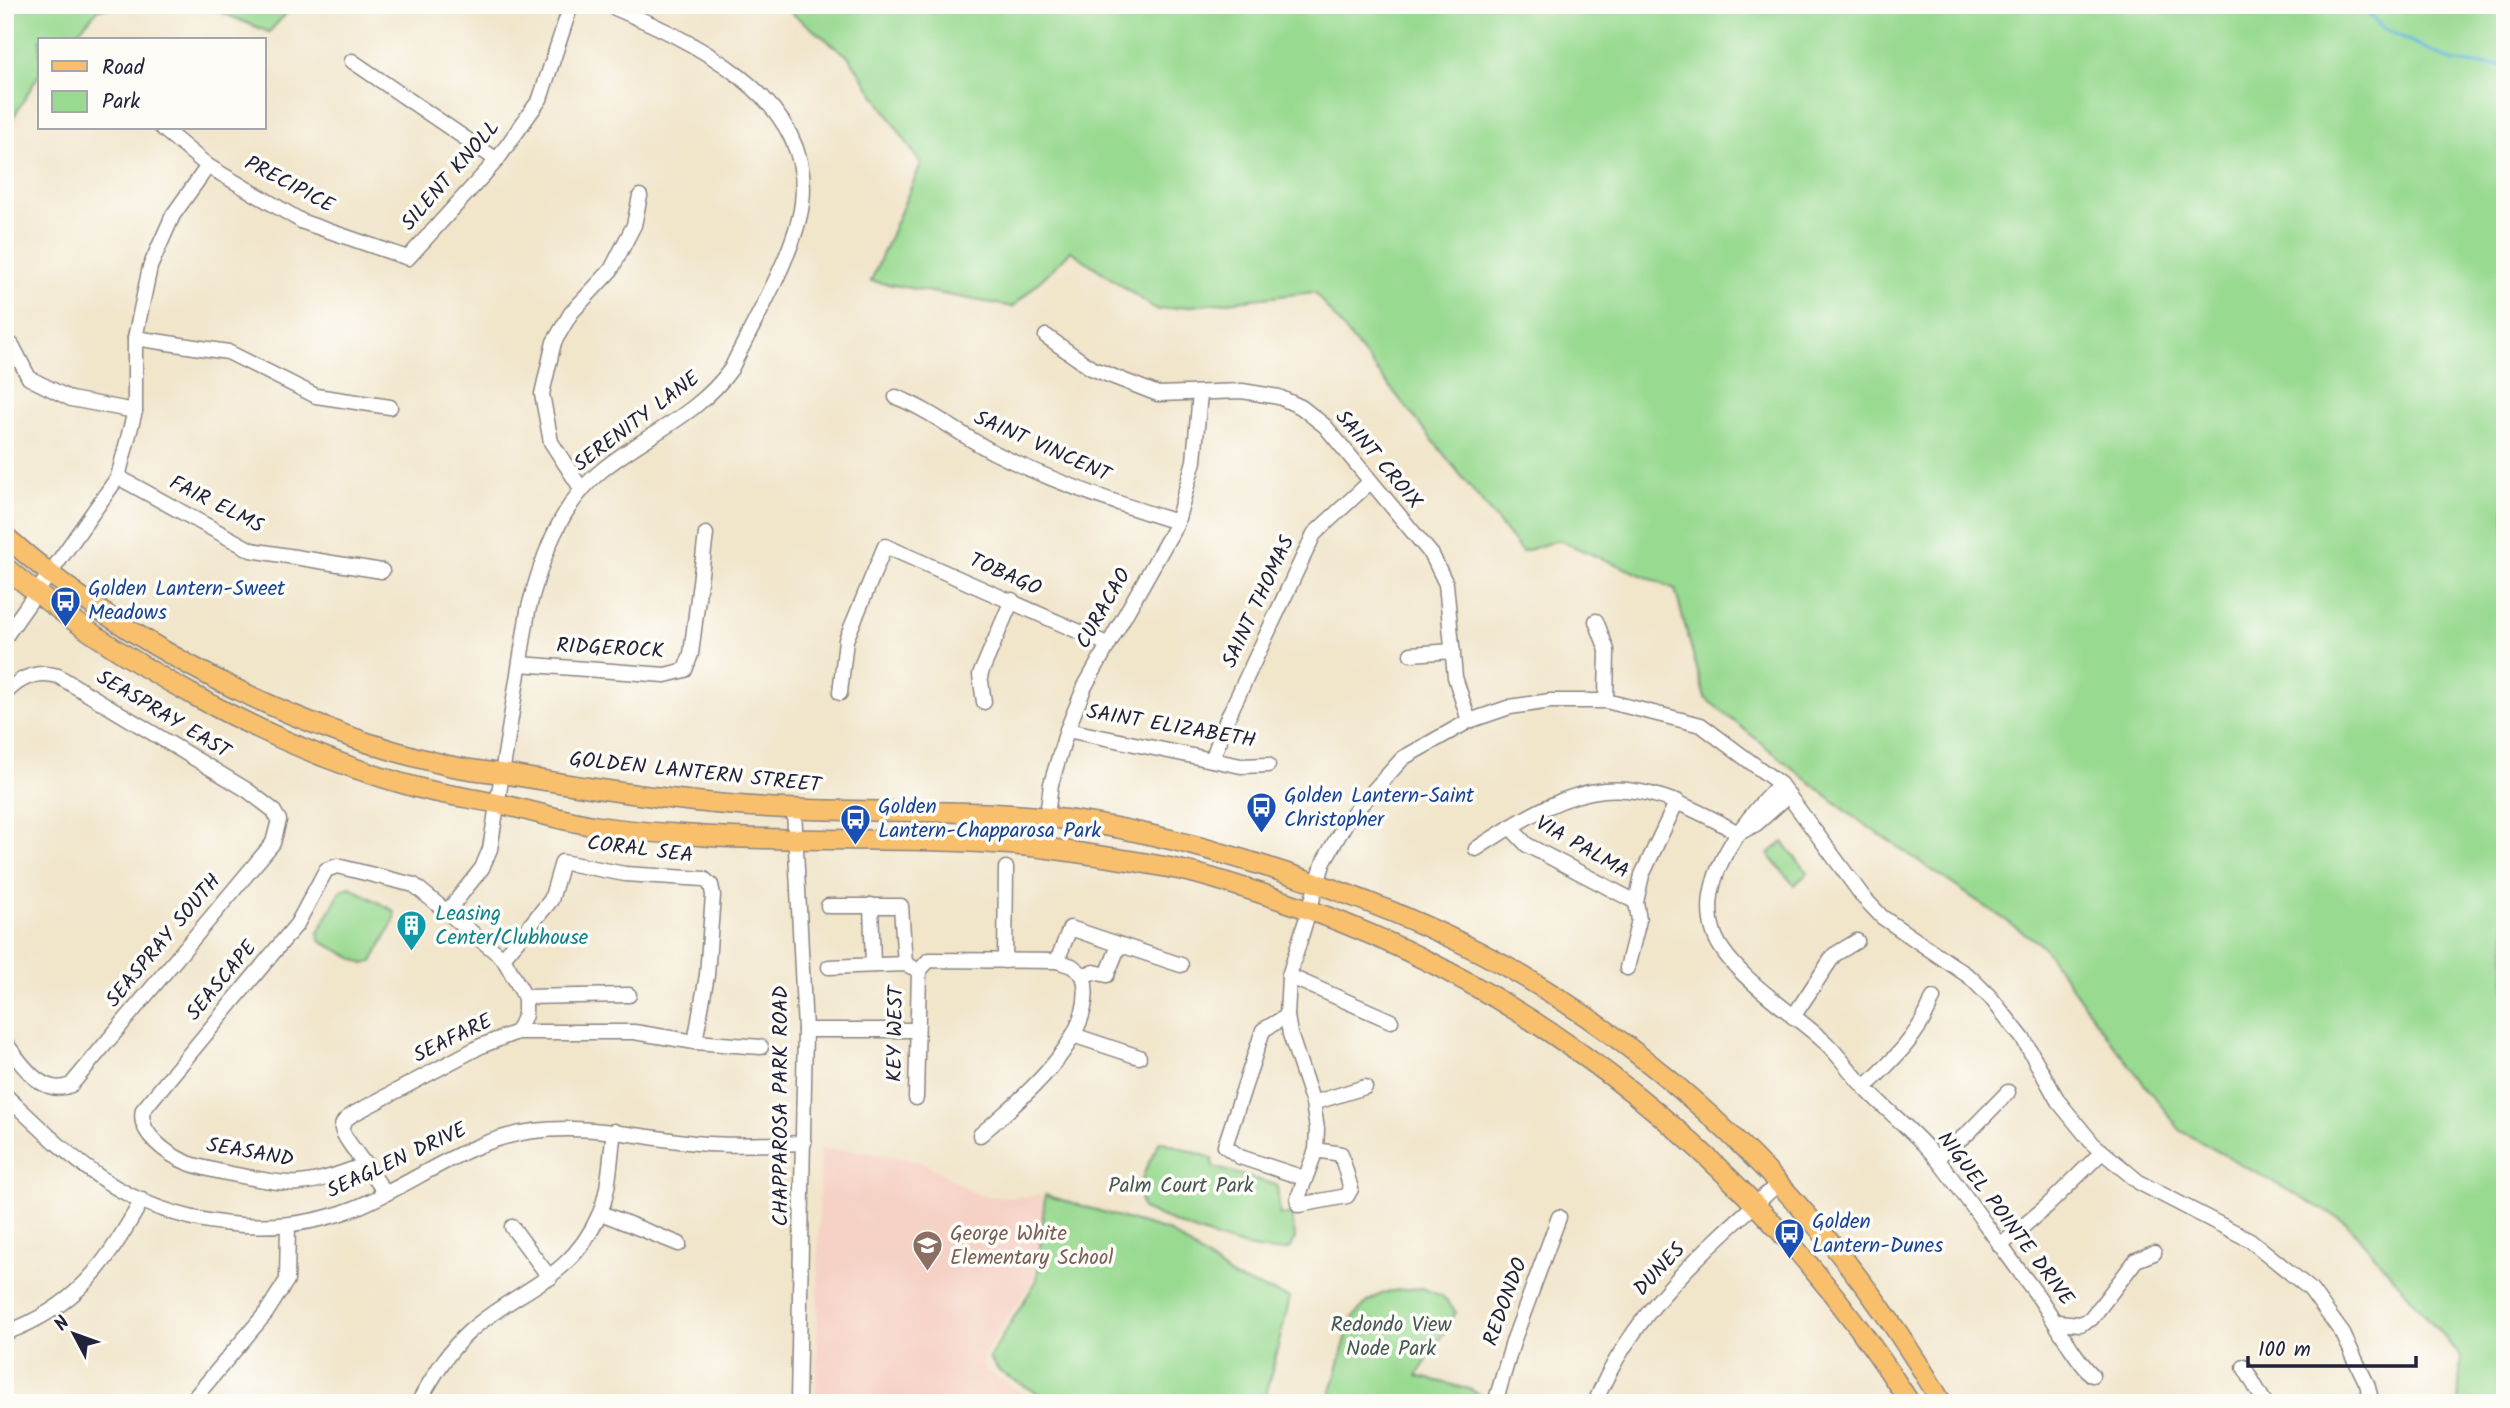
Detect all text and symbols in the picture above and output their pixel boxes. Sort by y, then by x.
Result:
legend [38,38,266,130]
text: Road [102,52,145,85]
text: Park [102,86,140,119]
street label: SILENT KNOLL [393,113,509,239]
street label: PRECIPICE [238,147,341,223]
street label: SERENITY LANE [567,363,708,481]
street label: SAINT VINCENT [968,402,1117,493]
street label: SAINT CROIX [1326,403,1430,518]
street label: FAIR ELMS [163,467,269,543]
street label: SAINT THOMAS [1214,530,1304,674]
street label: TOBAGO [964,544,1047,606]
street label: CURACAO [1068,562,1140,656]
place label: Golden Lantern-Sweet Meadows [88,573,286,630]
bus stop icon: Golden Lantern-Sweet Meadows [48,584,82,628]
street label: RIDGEROCK [555,630,665,668]
street label: SEASPRAY EAST [89,662,238,769]
street label: SAINT ELIZABETH [1084,696,1258,758]
street label: GOLDEN LANTERN STREET [567,743,824,803]
place label: Golden Lantern-Saint Christopher [1284,780,1475,837]
place label: Golden Lantern-Chapparosa Park [878,791,1101,848]
bus stop icon: Golden Lantern-Saint Christopher [1244,791,1278,835]
bus stop icon: Golden Lantern-Chapparosa Park [838,802,872,846]
street label: VIA PALMA [1529,808,1635,888]
street label: CORAL SEA [585,827,695,873]
street label: SEASPRAY SOUTH [98,867,230,1015]
place label: Leasing Center/Clubhouse [435,898,589,955]
building icon: Leasing Center/Clubhouse [395,909,429,953]
street label: SEASCAPE [178,933,266,1029]
street label: KEY WEST [879,984,913,1082]
street label: CHAPPAROSA PARK ROAD [765,985,798,1227]
street label: SEAFARE [408,1005,499,1072]
street label: SEAGLEN DRIVE [322,1114,473,1208]
street label: NIGUEL POINTE DRIVE [1928,1125,2082,1314]
street label: SEASAND [204,1129,296,1177]
park label: Palm Court Park [1108,1170,1254,1203]
place label: Golden Lantern-Dunes [1812,1206,1943,1263]
bus stop icon: Golden Lantern-Dunes [1772,1217,1806,1261]
place label: George White Elementary School [950,1218,1113,1275]
school or university icon: George White Elementary School [910,1229,944,1273]
street label: DUNES [1626,1235,1694,1305]
street label: REDONDO [1475,1253,1537,1351]
north arrow [38,1300,108,1370]
park label: Redondo View Node Park [1330,1309,1452,1366]
text: N [47,1310,78,1339]
scale bar [2248,1324,2416,1368]
text: 100 m [2258,1334,2311,1367]

